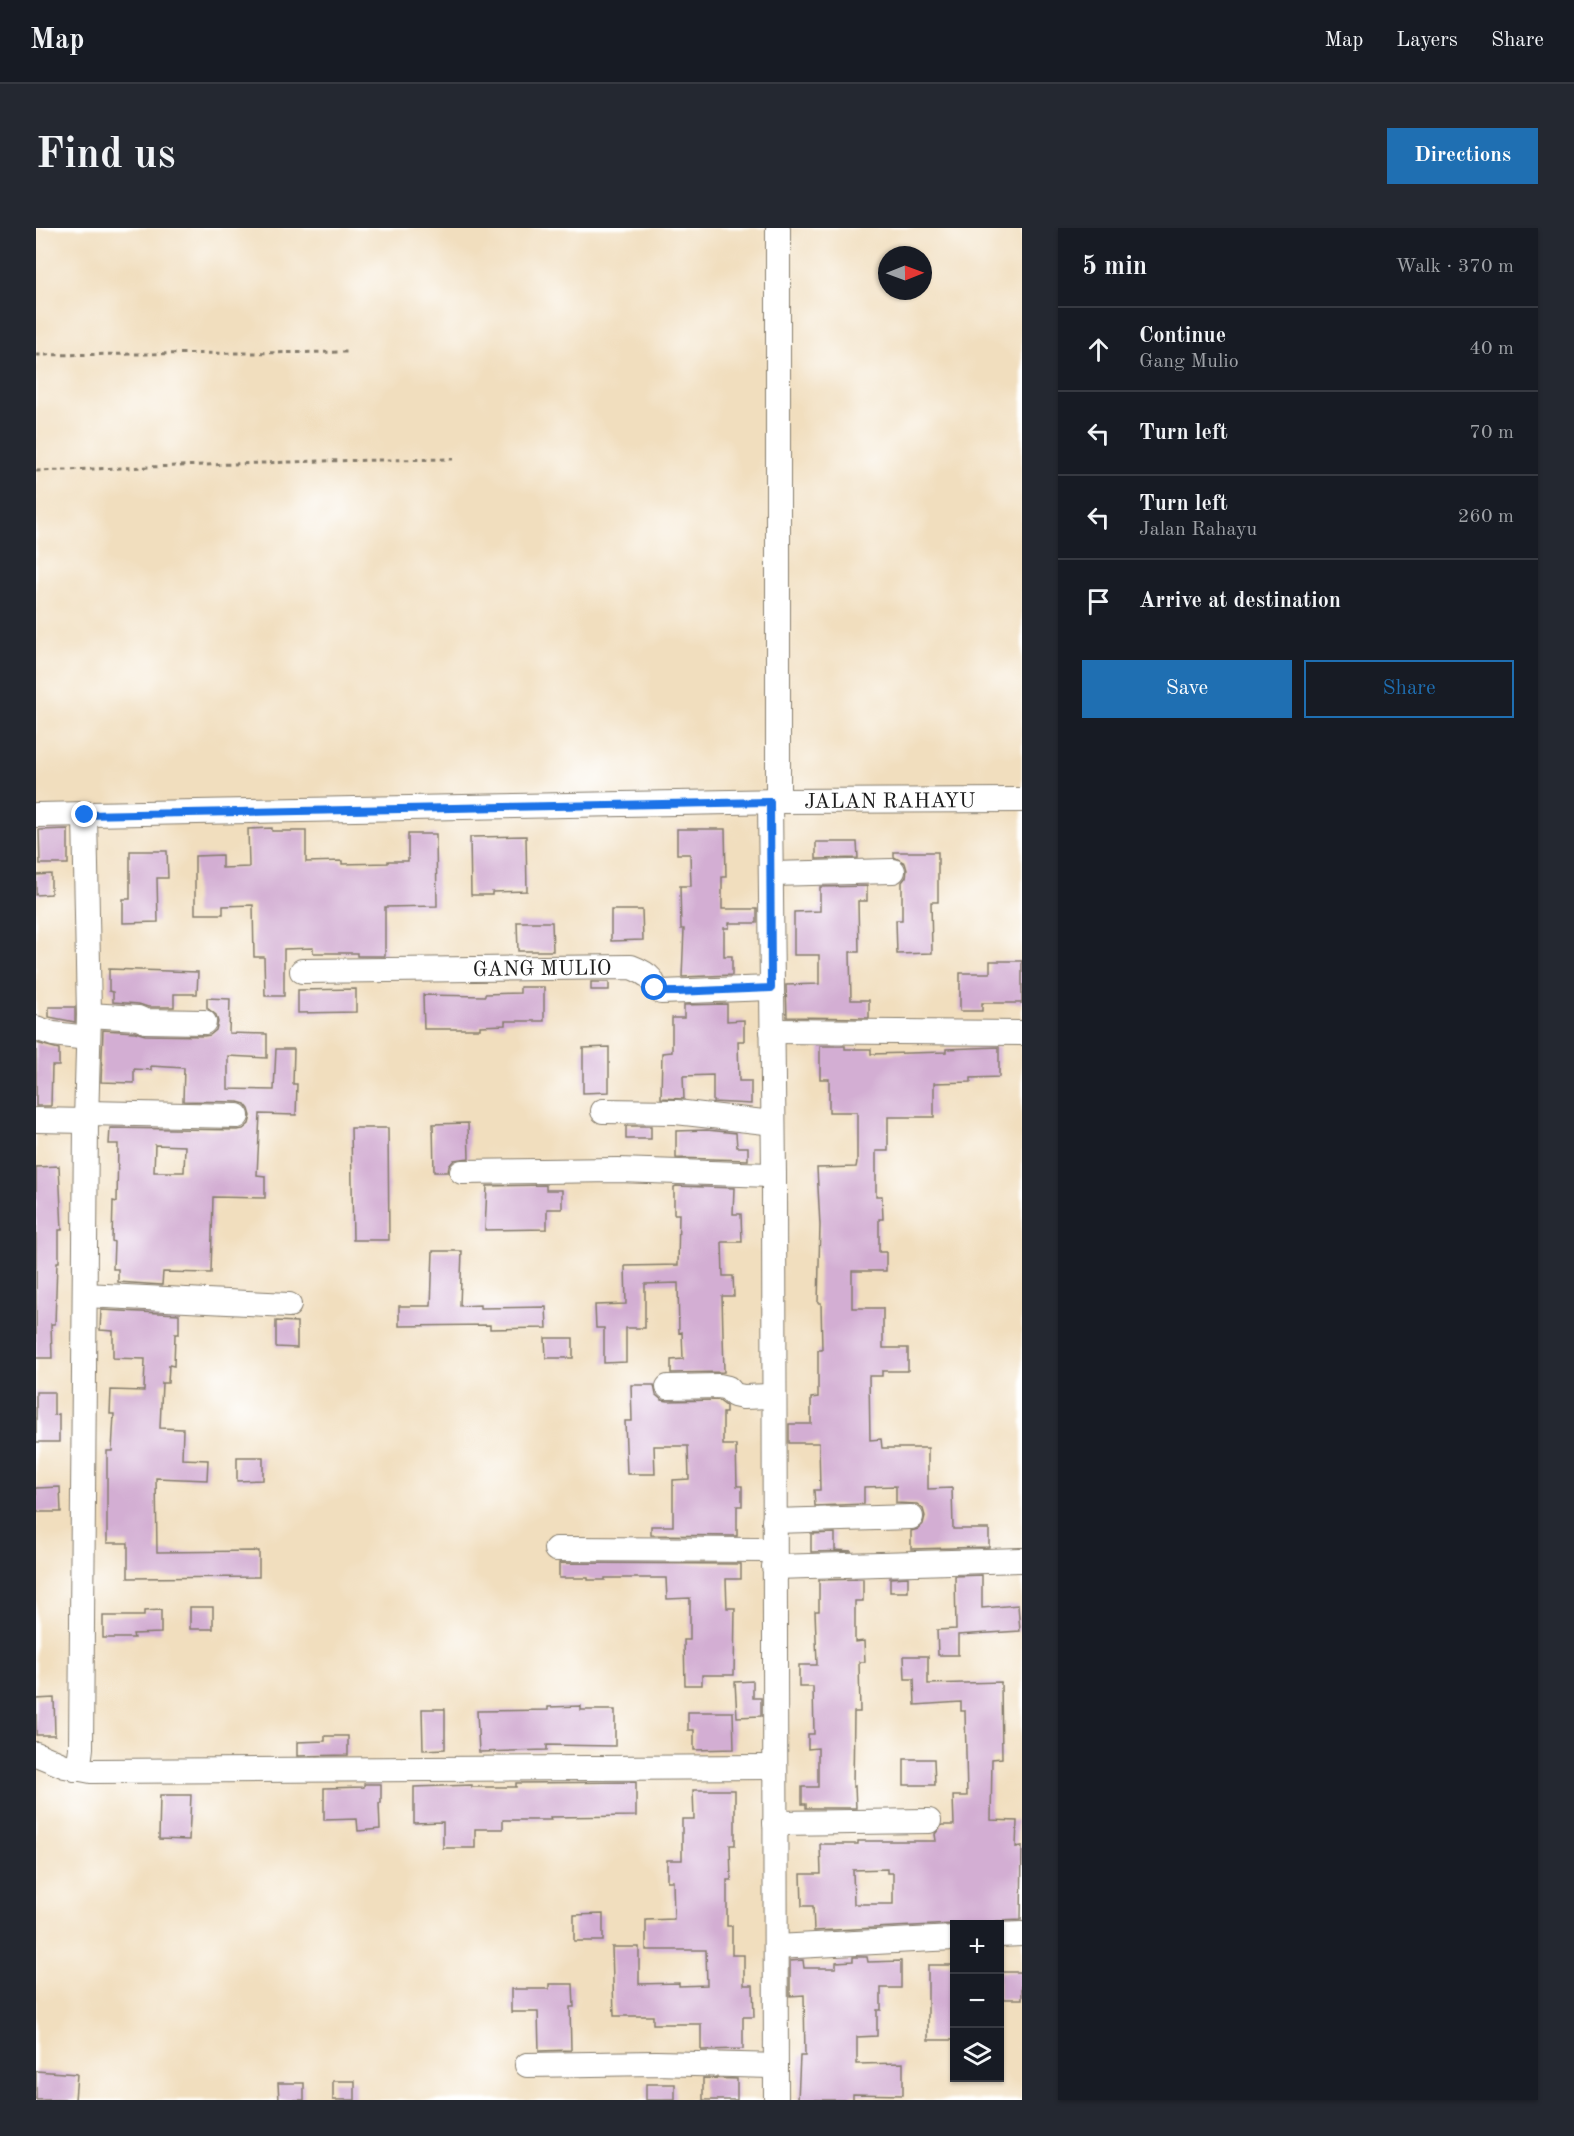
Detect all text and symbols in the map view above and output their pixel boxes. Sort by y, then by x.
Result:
text: Map [30,27,84,55]
text: Map [1324,30,1363,51]
text: Layers [1396,30,1458,51]
text: Share [1491,30,1544,51]
button: Directions [1387,128,1538,184]
text: Find us [36,135,175,177]
north arrow [878,246,932,300]
text: 5 min [1082,254,1147,280]
text: Walk · 370 m [1395,257,1514,277]
text: Continue [1139,325,1226,347]
icon: ahead [1082,333,1115,366]
text: 40 m [1469,339,1514,359]
text: Gang Mulio [1139,352,1239,372]
icon: left [1082,417,1115,450]
text: Turn left [1139,422,1228,444]
text: 70 m [1469,423,1514,443]
text: Turn left [1139,493,1228,515]
icon: left [1082,501,1115,534]
text: 260 m [1458,507,1514,527]
text: Jalan Rahayu [1139,520,1257,540]
icon: arrive [1082,585,1115,618]
text: Arrive at destination [1139,590,1341,612]
button: Save [1082,660,1292,718]
button: Share [1304,660,1514,718]
street label: JALAN RAHAYU [804,791,975,813]
route end [71,801,97,827]
street label: GANG MULIO [473,958,611,981]
route start [641,974,667,1000]
map controls [950,1920,1004,2082]
button: + [950,1920,1004,1974]
button: − [950,1974,1004,2028]
button: layers [950,2028,1004,2082]

